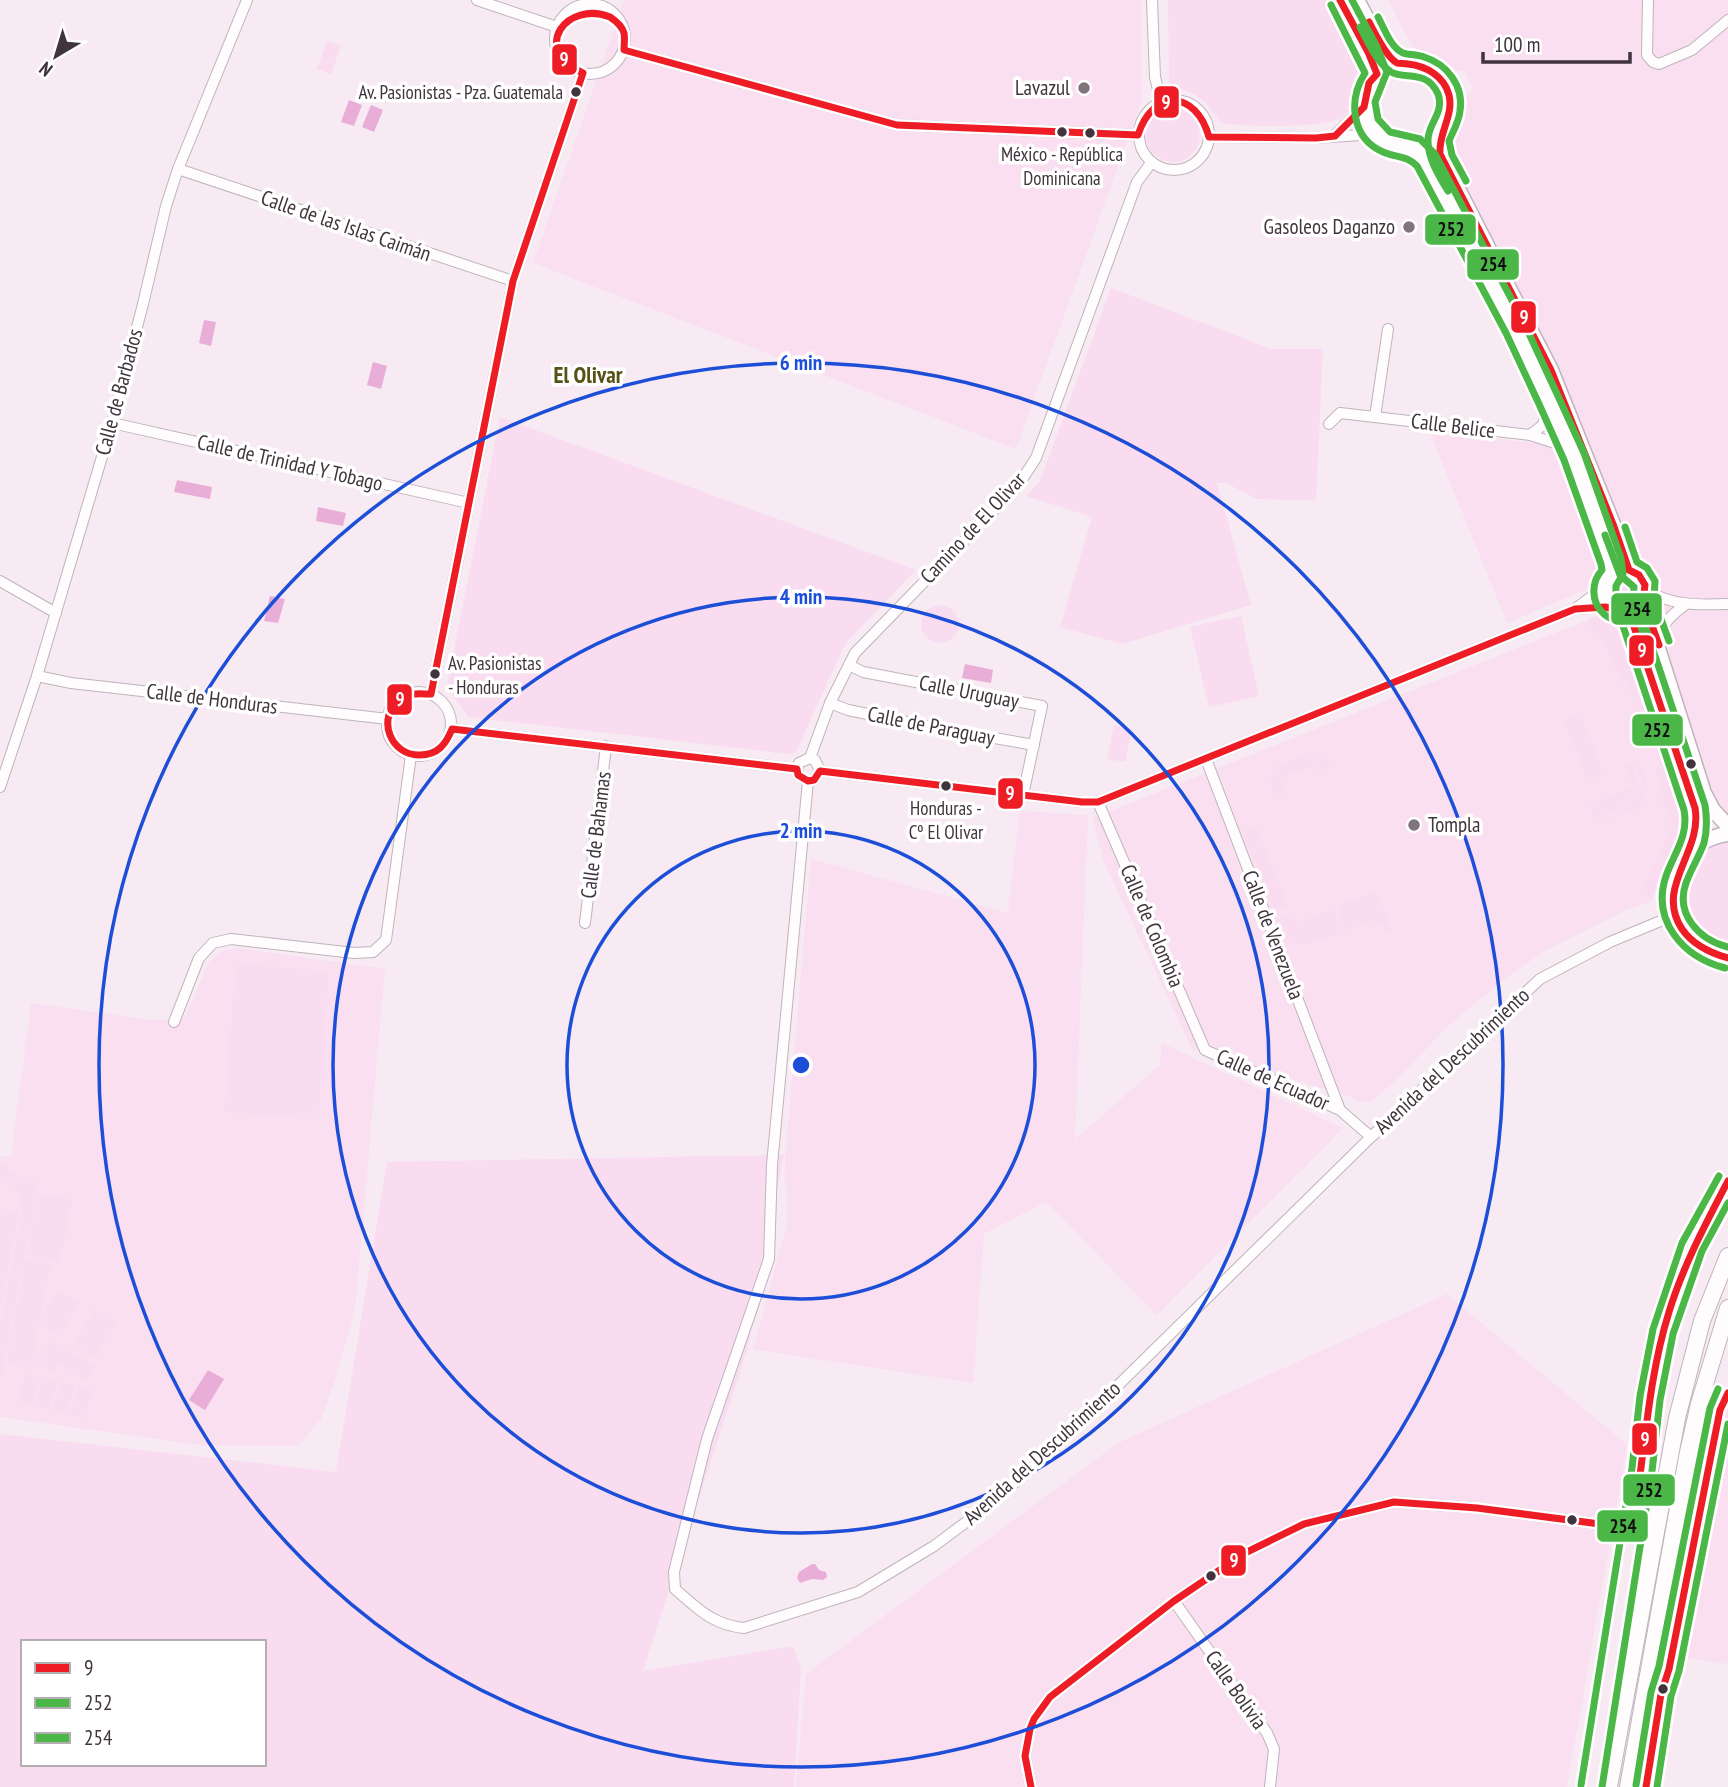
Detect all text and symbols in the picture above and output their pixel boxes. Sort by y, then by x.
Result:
north arrow [21,21,91,91]
scale bar [1483,21,1630,65]
text: 100 m [1494,31,1540,58]
line badge: 9 [551,43,578,76]
text: 9 [559,47,569,71]
text: N [34,57,57,82]
place label: Lavazul [1015,74,1070,101]
place label: Av. Pasionistas - Pza. Guatemala [359,80,563,104]
marker: Lavazul [1076,80,1092,96]
marker: Av. Pasionistas - Pza. Guatemala [569,85,583,99]
line badge: 9 [1153,85,1180,119]
text: 9 [1161,90,1171,114]
marker: México - República Dominicana [1055,125,1069,139]
unlabelled marker [1083,126,1097,140]
place label: México - República Dominicana [1001,142,1123,190]
street label: Calle de las Islas Caimán [258,184,435,267]
place label: Gasoleos Daganzo [1264,213,1395,240]
line badge: 252 [1424,213,1477,246]
text: 252 [1437,217,1465,241]
marker: Gasoleos Daganzo [1401,219,1417,235]
line badge: 254 [1466,248,1520,281]
text: 254 [1479,252,1507,276]
line badge: 9 [1510,300,1537,334]
text: 9 [1519,305,1529,329]
street label: Calle de Barbados [89,326,148,458]
text: 6 min [780,349,822,376]
district label: El Olivar [554,360,623,389]
street label: Calle Belice [1409,407,1497,444]
street label: Calle de Trinidad Y Tobago [195,428,385,497]
street label: Camino de El Olivar [914,466,1031,589]
text: 4 min [780,583,822,610]
line badge: 254 [1610,592,1663,626]
text: 254 [1623,597,1651,621]
line badge: 9 [1628,634,1655,667]
text: 9 [1637,638,1647,662]
place label: Av. Pasionistas - Honduras [448,651,541,699]
marker: Av. Pasionistas - Honduras [428,667,442,681]
street label: Calle Uruguay [917,669,1021,714]
street label: Calle de Honduras [145,677,279,720]
line badge: 9 [386,683,413,716]
text: 9 [395,687,405,711]
street label: Calle de Paraguay [865,700,997,751]
line badge: 252 [1631,713,1684,747]
text: 252 [1643,718,1671,742]
unlabelled marker [1684,757,1698,771]
street label: Calle de Bahamas [574,770,617,900]
line badge: 9 [997,777,1024,810]
marker: Honduras - Cº El Olivar [939,779,953,793]
text: 9 [1005,781,1015,805]
place label: Honduras - Cº El Olivar [909,796,984,844]
place label: Tompla [1428,811,1480,838]
text: 2 min [780,817,822,844]
marker: Tompla [1406,817,1422,833]
street label: Calle de Colombia [1115,860,1190,991]
street label: Calle de Venezuela [1236,866,1310,1003]
street label: Avenida del Descubrimiento [1368,982,1535,1140]
street label: Calle de Ecuador [1213,1043,1334,1117]
centre of rings [789,1053,813,1077]
street label: Avenida del Descubrimiento [957,1375,1126,1530]
line badge: 9 [1631,1422,1658,1456]
text: 9 [1640,1427,1650,1451]
line badge: 252 [1622,1473,1676,1507]
text: 252 [1635,1478,1663,1502]
line badge: 254 [1596,1509,1649,1543]
unlabelled marker [1565,1513,1579,1527]
text: 254 [1609,1514,1637,1538]
line badge: 9 [1220,1544,1247,1577]
text: 9 [1229,1548,1239,1572]
unlabelled marker [1204,1569,1218,1583]
legend [21,1640,266,1766]
street label: Calle Bolivia [1199,1645,1273,1734]
text: 9 [84,1654,93,1681]
unlabelled marker [1656,1682,1670,1696]
text: 252 [84,1689,112,1716]
text: 254 [84,1724,113,1751]

